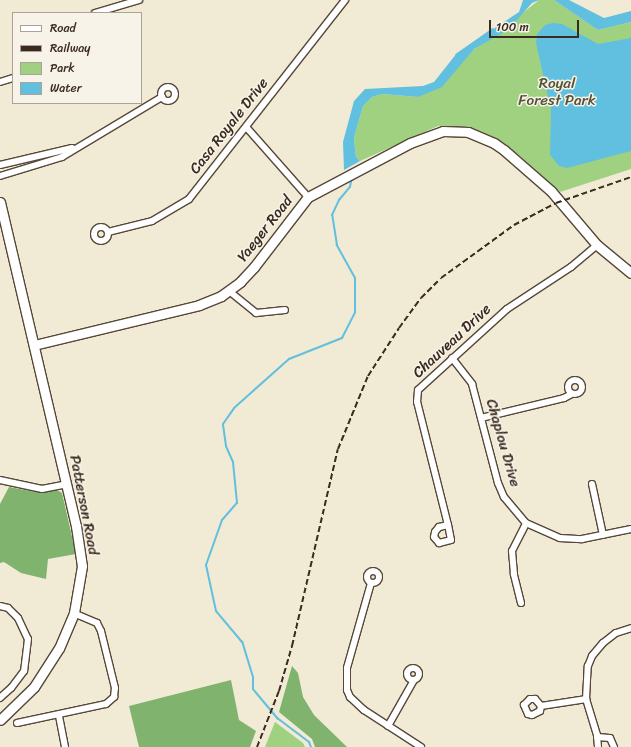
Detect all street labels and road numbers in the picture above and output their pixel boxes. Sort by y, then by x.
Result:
street label: Casa Royale Drive [186,75,272,177]
street label: Yaeger Road [234,192,296,266]
street label: Chauveau Drive [409,300,495,382]
street label: Chaplou Drive [482,397,524,489]
street label: Patterson Road [65,454,103,556]

